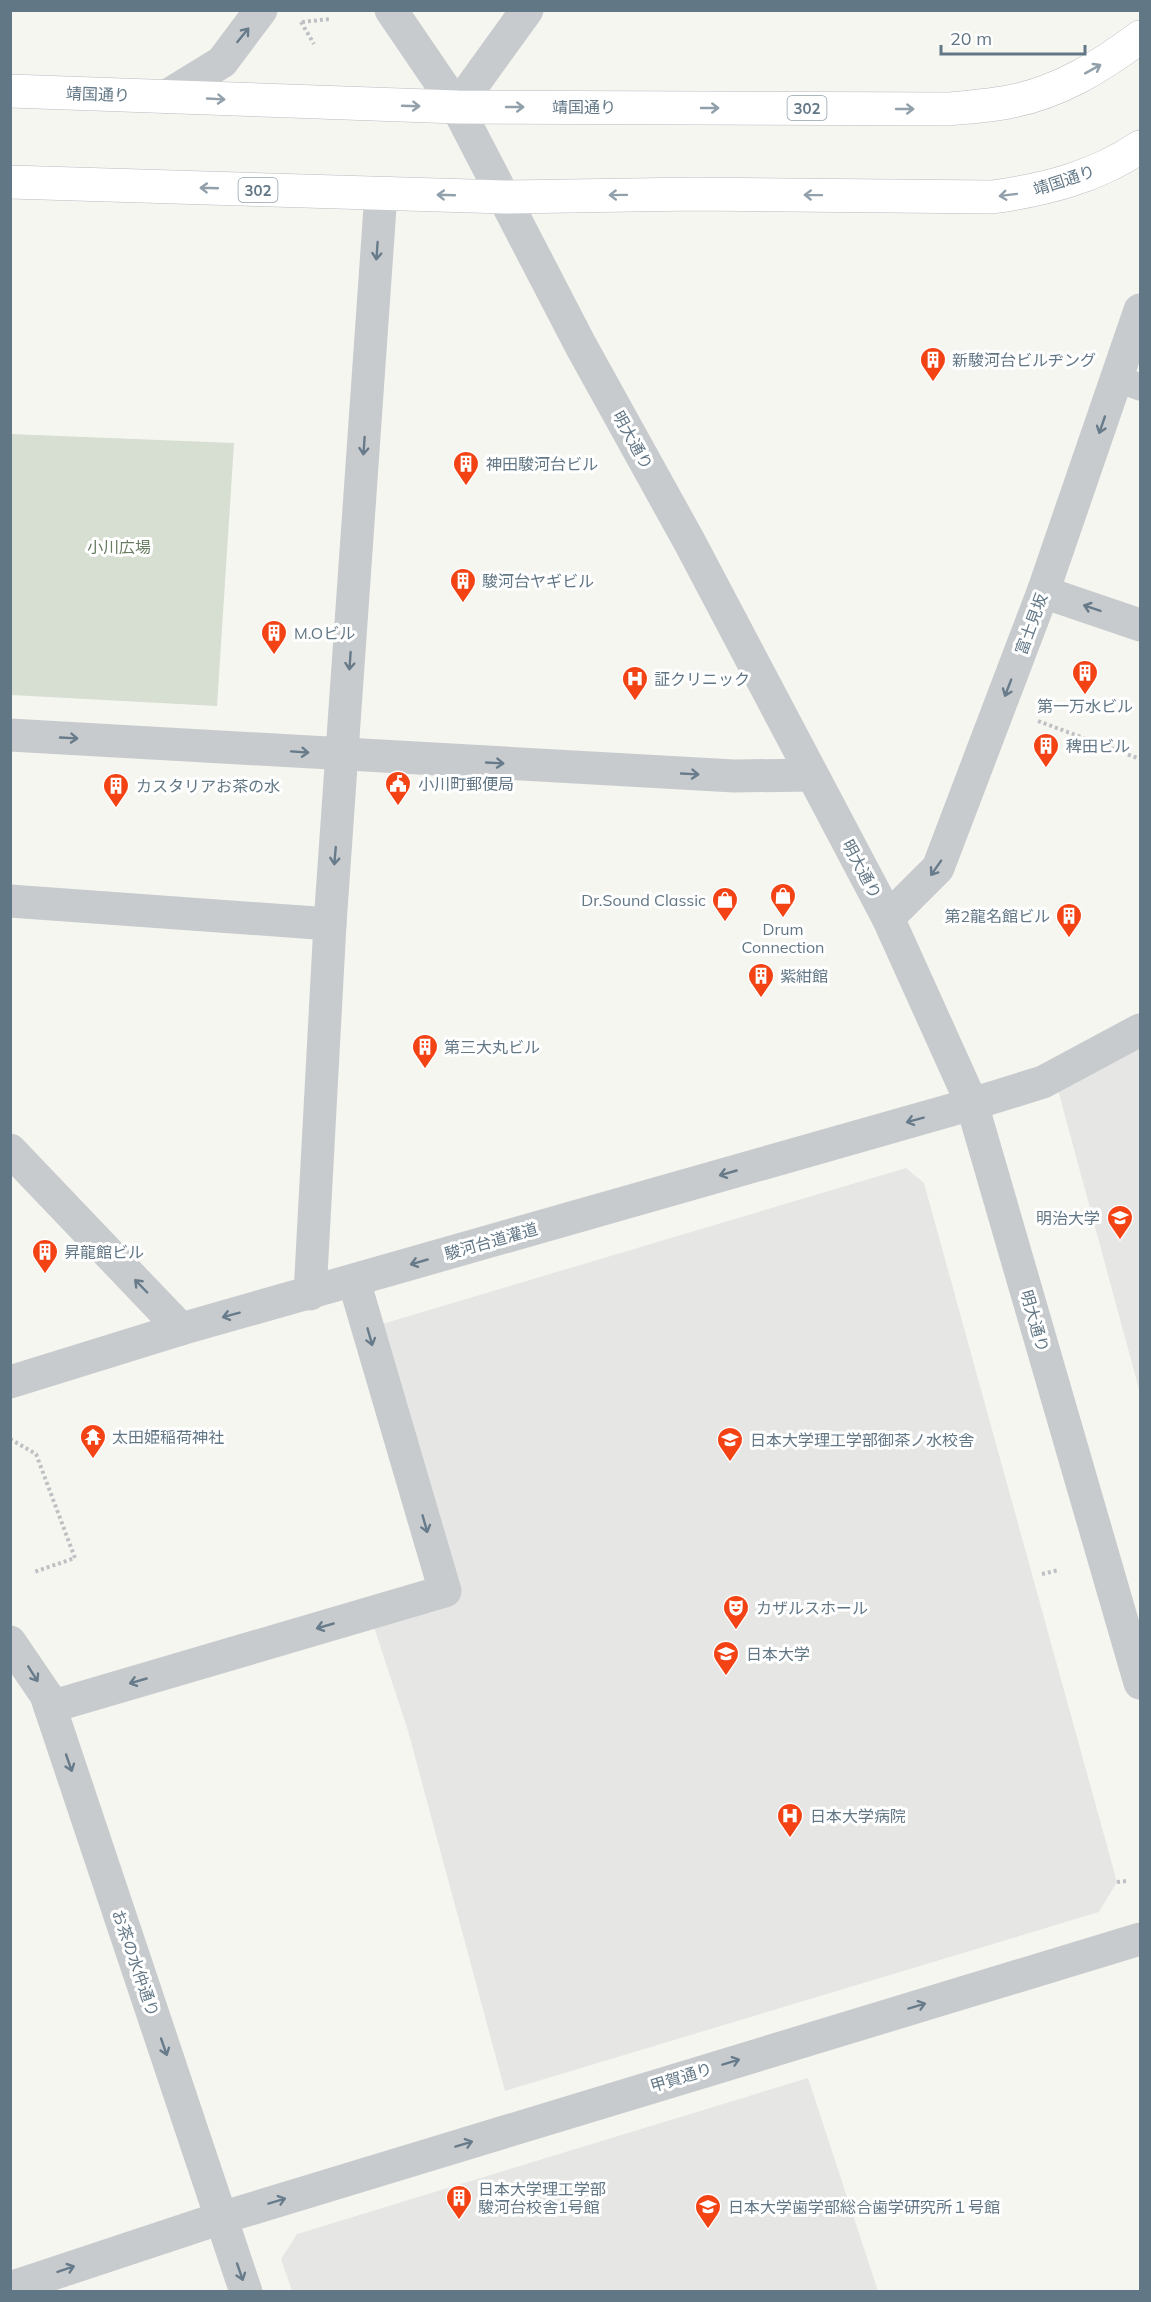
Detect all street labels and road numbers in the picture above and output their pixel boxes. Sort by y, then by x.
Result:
street label: 靖国通り [66,83,130,105]
road number: 302 [788,96,826,120]
street label: 靖国通り [552,97,616,117]
street label: 靖国通り [1030,161,1098,199]
road number: 302 [238,178,278,202]
street label: 明大通り [609,407,657,473]
street label: 富士見坂 [1011,591,1051,657]
street label: 明大通り [838,836,886,902]
street label: 駿河台道灌道 [442,1218,540,1264]
street label: 明大通り [1017,1287,1053,1355]
street label: お茶の水仲通り [108,1907,164,2019]
street label: 甲賀通り [647,2058,715,2096]

